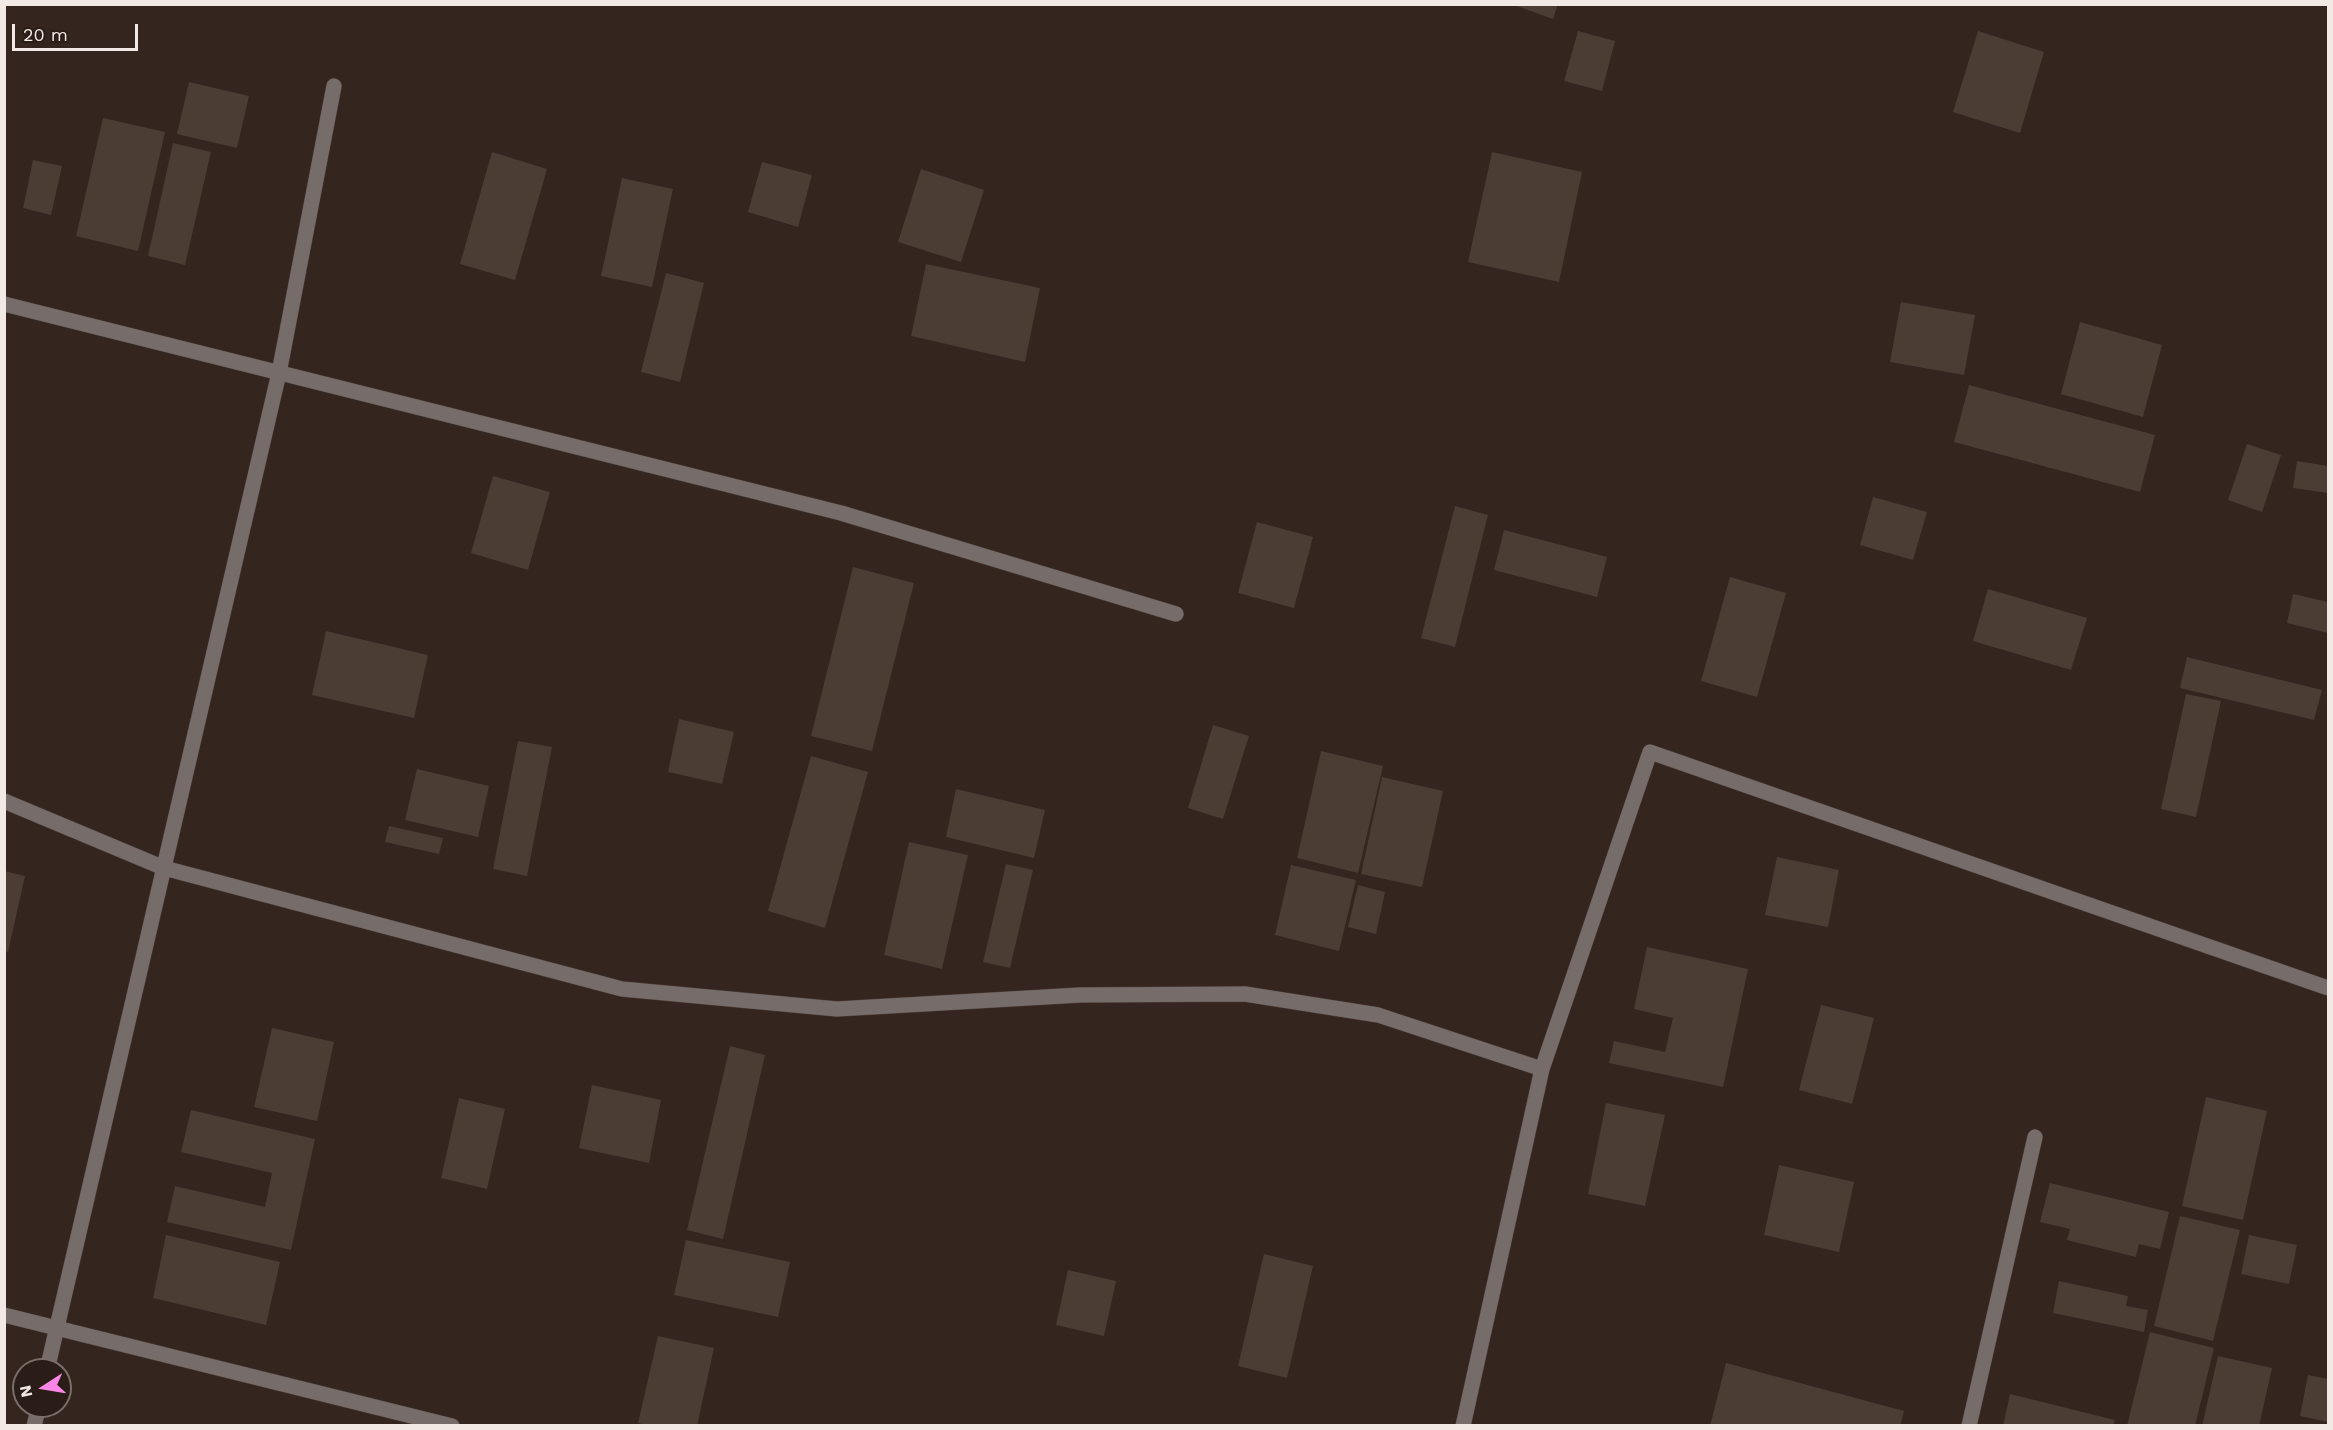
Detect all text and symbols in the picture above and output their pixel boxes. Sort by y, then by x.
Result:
scale bar [15,12,141,50]
text: 20 m [23,24,68,45]
north arrow [12,1358,72,1418]
text: N [15,1384,36,1399]

